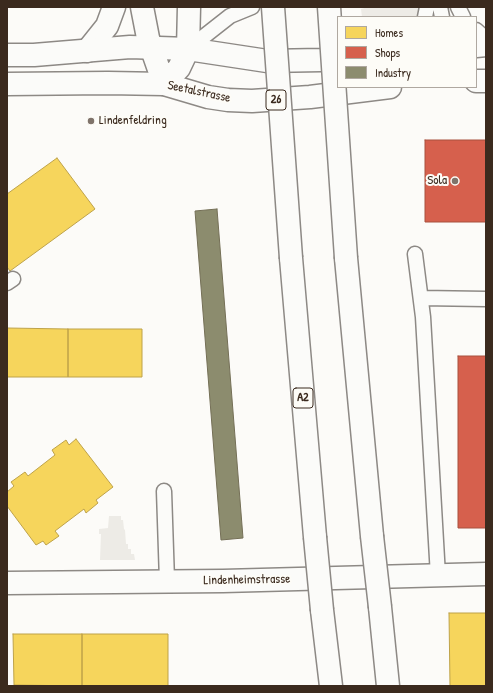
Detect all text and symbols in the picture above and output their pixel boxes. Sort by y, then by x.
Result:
legend [337,16,477,88]
text: Homes [375,24,403,41]
text: Shops [375,44,400,61]
text: Industry [375,64,411,81]
street label: Seetalstrasse [166,78,232,106]
road number: 26 [266,90,286,110]
place label: Lindenfeldring [99,113,167,129]
marker: Lindenfeldring [86,116,96,126]
place label: Sola [427,173,447,189]
marker: Sola [450,176,460,186]
road number: A2 [293,388,313,408]
street label: Lindenheimstrasse [203,571,291,589]

